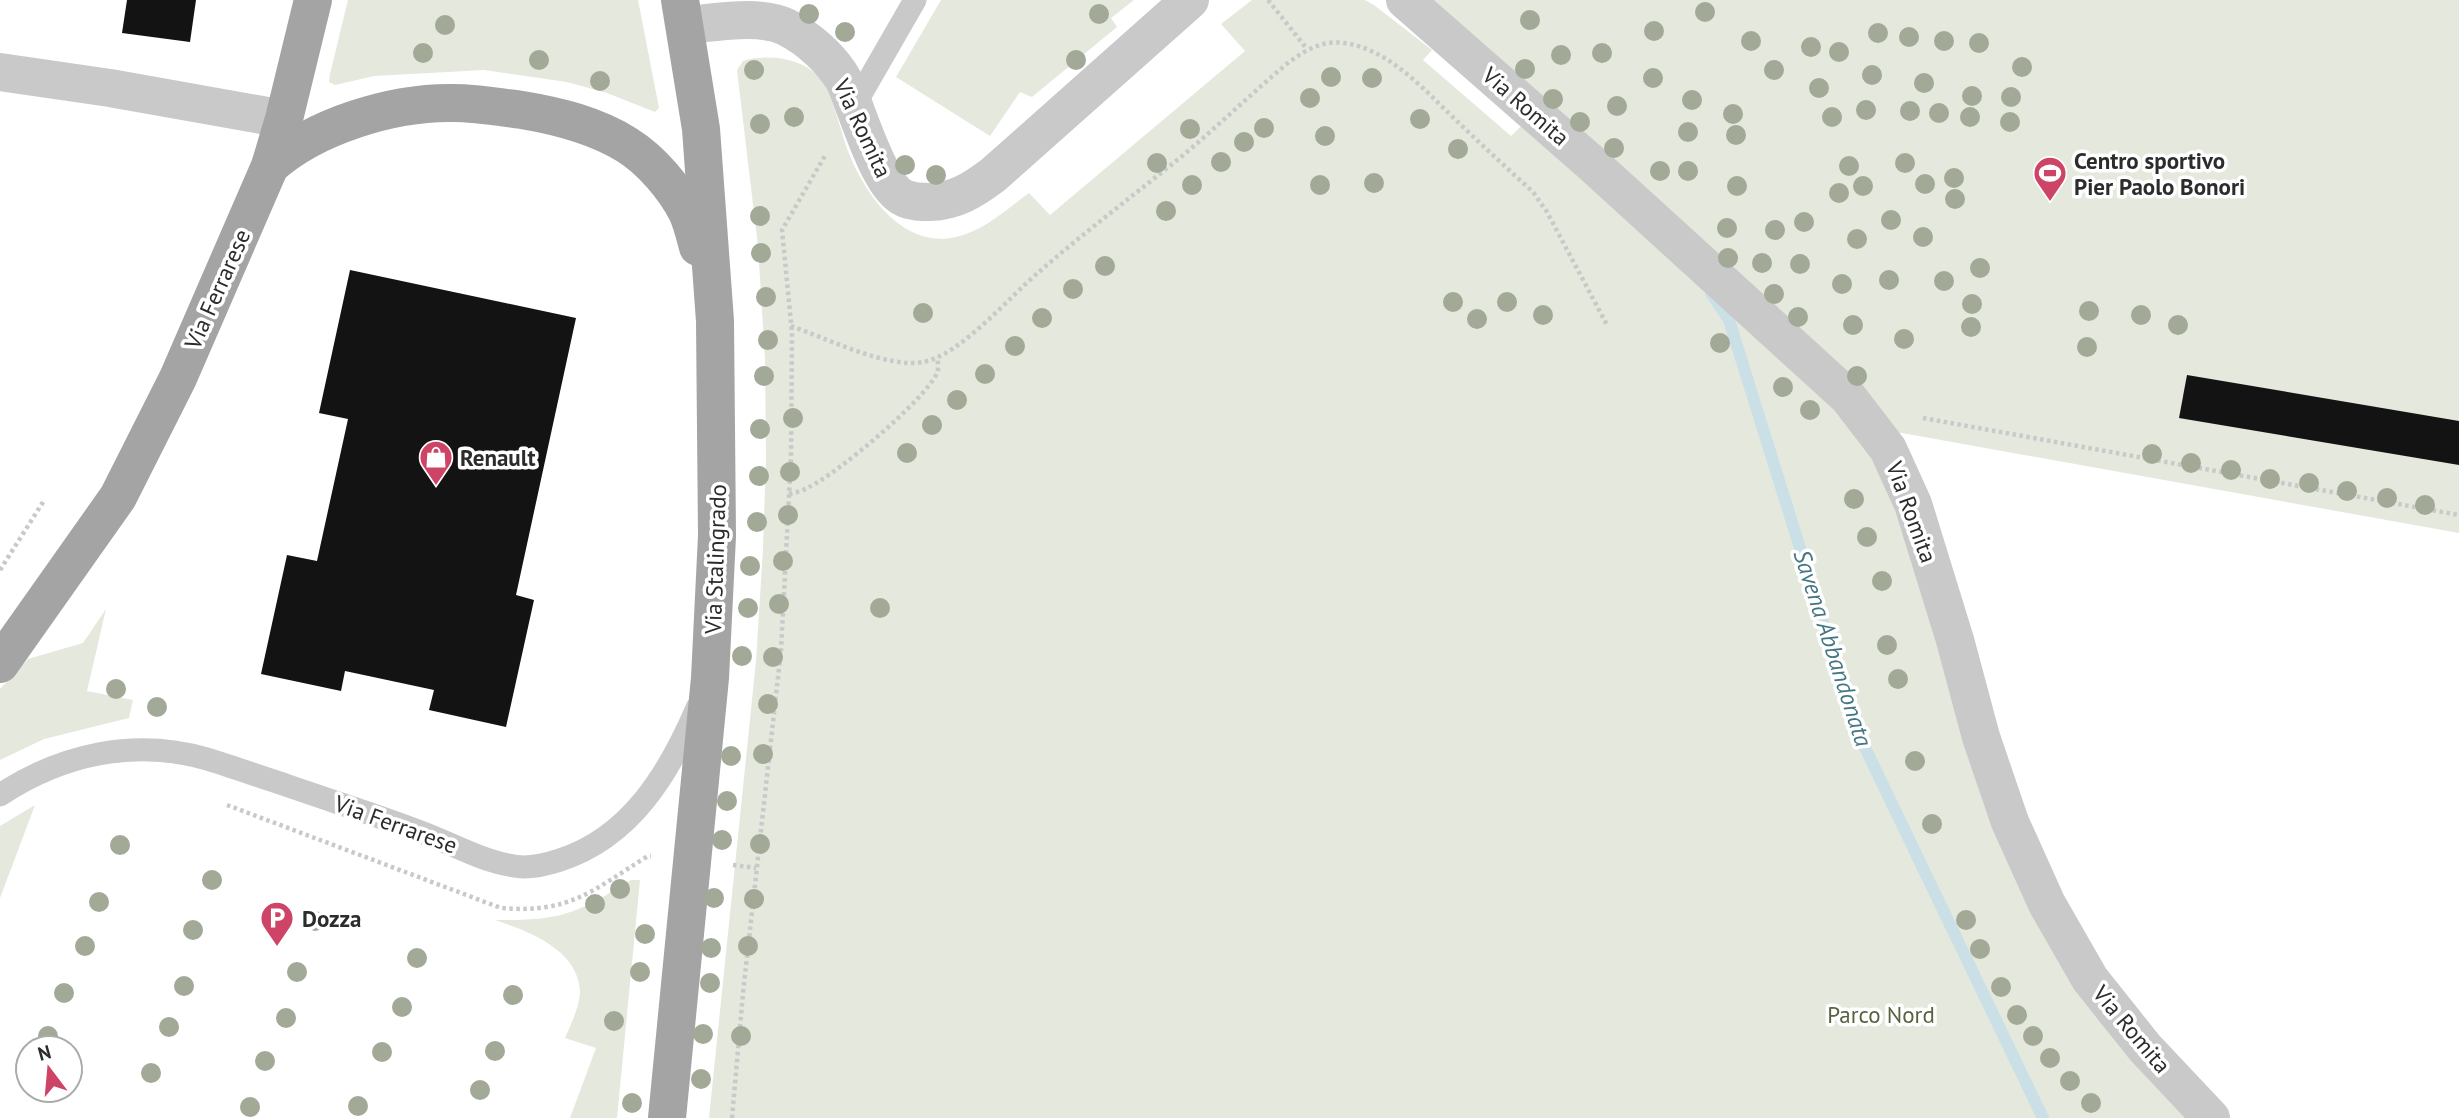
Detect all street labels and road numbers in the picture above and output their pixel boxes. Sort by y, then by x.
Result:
street label: Via Romita [1476,60,1575,152]
street label: Via Romita [827,73,898,182]
street label: Via Ferrarese [177,225,256,354]
street label: Via Romita [1880,456,1944,567]
street label: Via Stalingrado [698,484,732,635]
street label: Via Ferrarese [330,788,461,860]
street label: Via Romita [2086,978,2177,1079]

